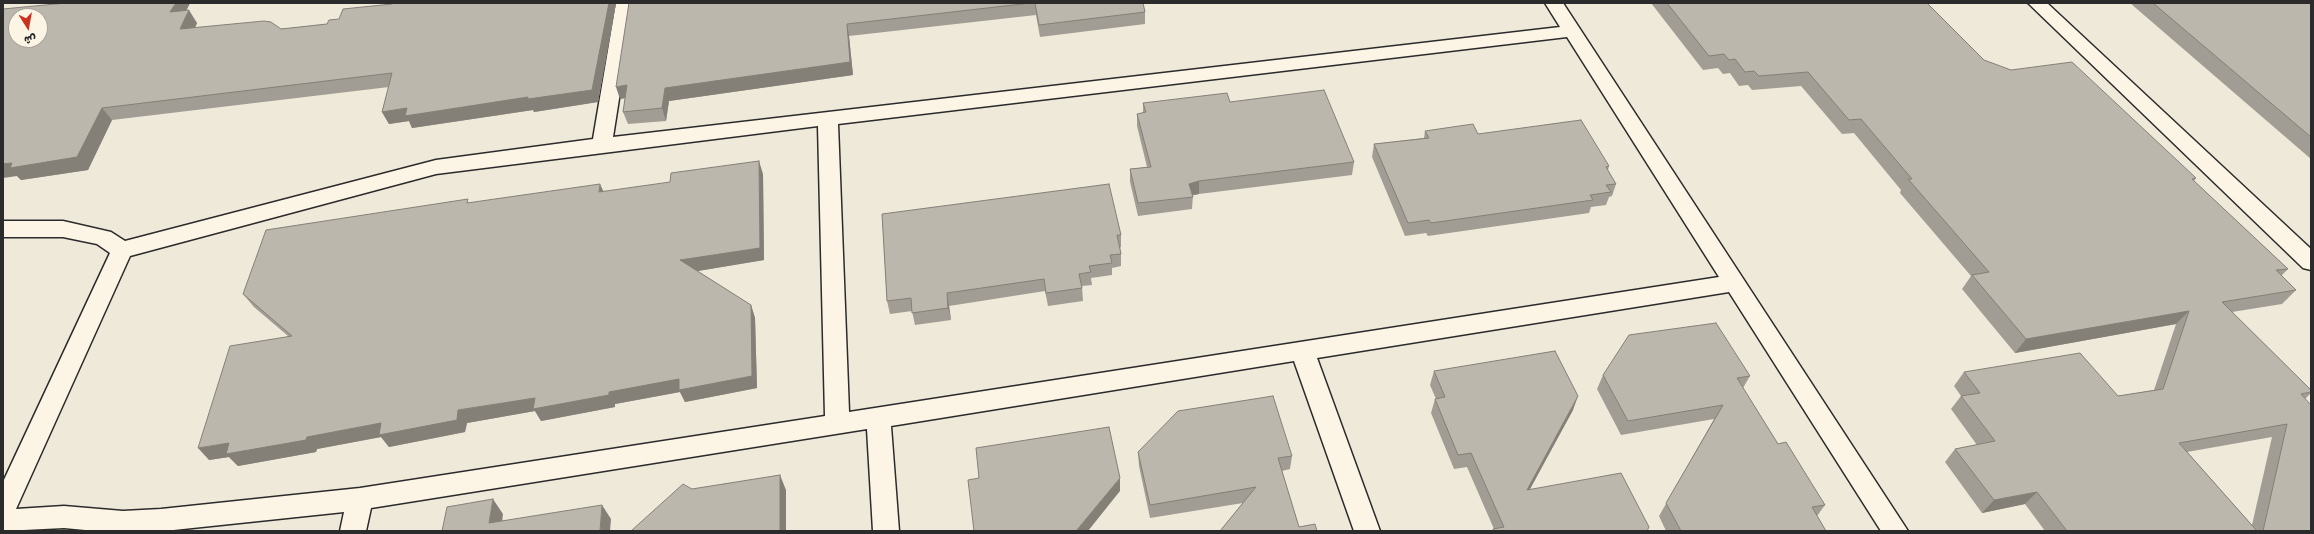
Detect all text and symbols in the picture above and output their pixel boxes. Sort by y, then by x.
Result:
north arrow [8,8,48,48]
text: ش [23,30,38,48]

